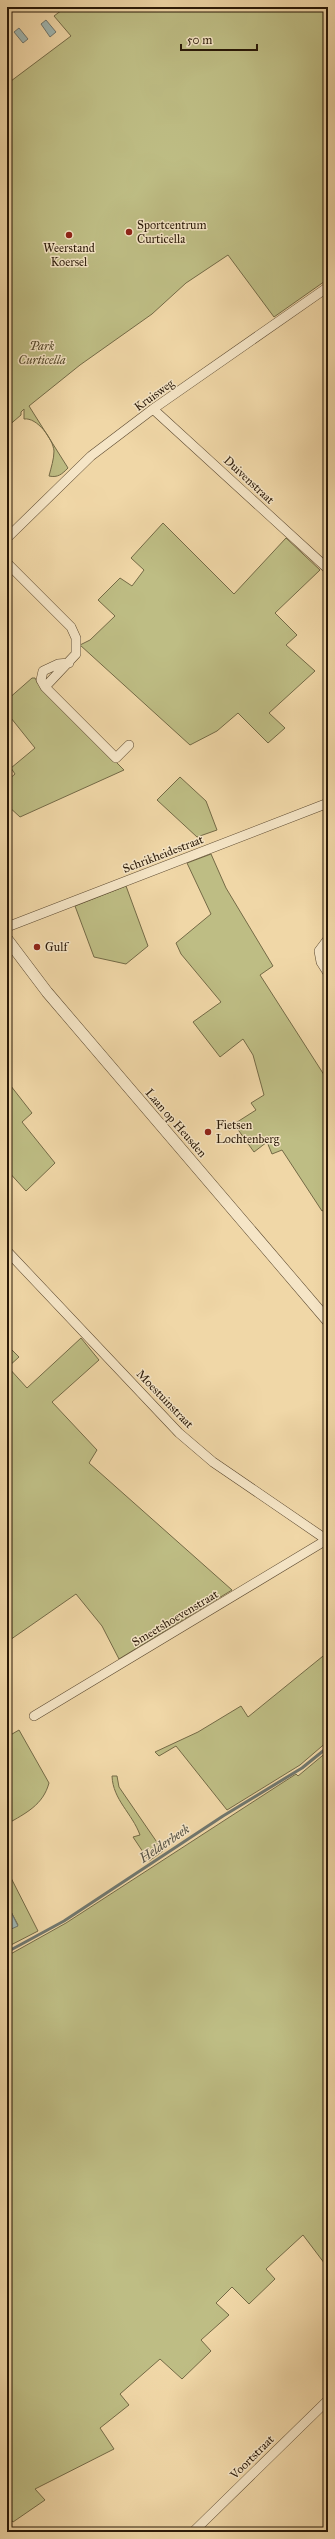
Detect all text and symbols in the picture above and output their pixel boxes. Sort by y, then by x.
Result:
scale bar [181,26,257,52]
text: 50 m [187,33,212,47]
place label: Sportcentrum Curticella [137,218,207,246]
marker: Sportcentrum Curticella [124,227,134,237]
marker: Weerstand Koersel [64,230,74,240]
place label: Weerstand Koersel [43,241,95,269]
park label: Park Curticella [18,339,66,367]
street label: Kruisweg [131,376,177,415]
street label: Duivenstraat [221,453,278,507]
street label: Schrikheidestraat [121,832,206,876]
place label: Gulf [45,940,69,954]
marker: Gulf [32,942,42,952]
street label: Laan op Heusden [142,1086,210,1161]
place label: Fietsen Lochtenberg [216,1118,280,1147]
marker: Fietsen Lochtenberg [203,1127,213,1137]
street label: Moestuinstraat [134,1367,197,1432]
street label: Smeetshoevenstraat [129,1586,221,1649]
water label: Helderbeek [135,1821,193,1867]
street label: Voortstraat [227,2432,277,2482]

